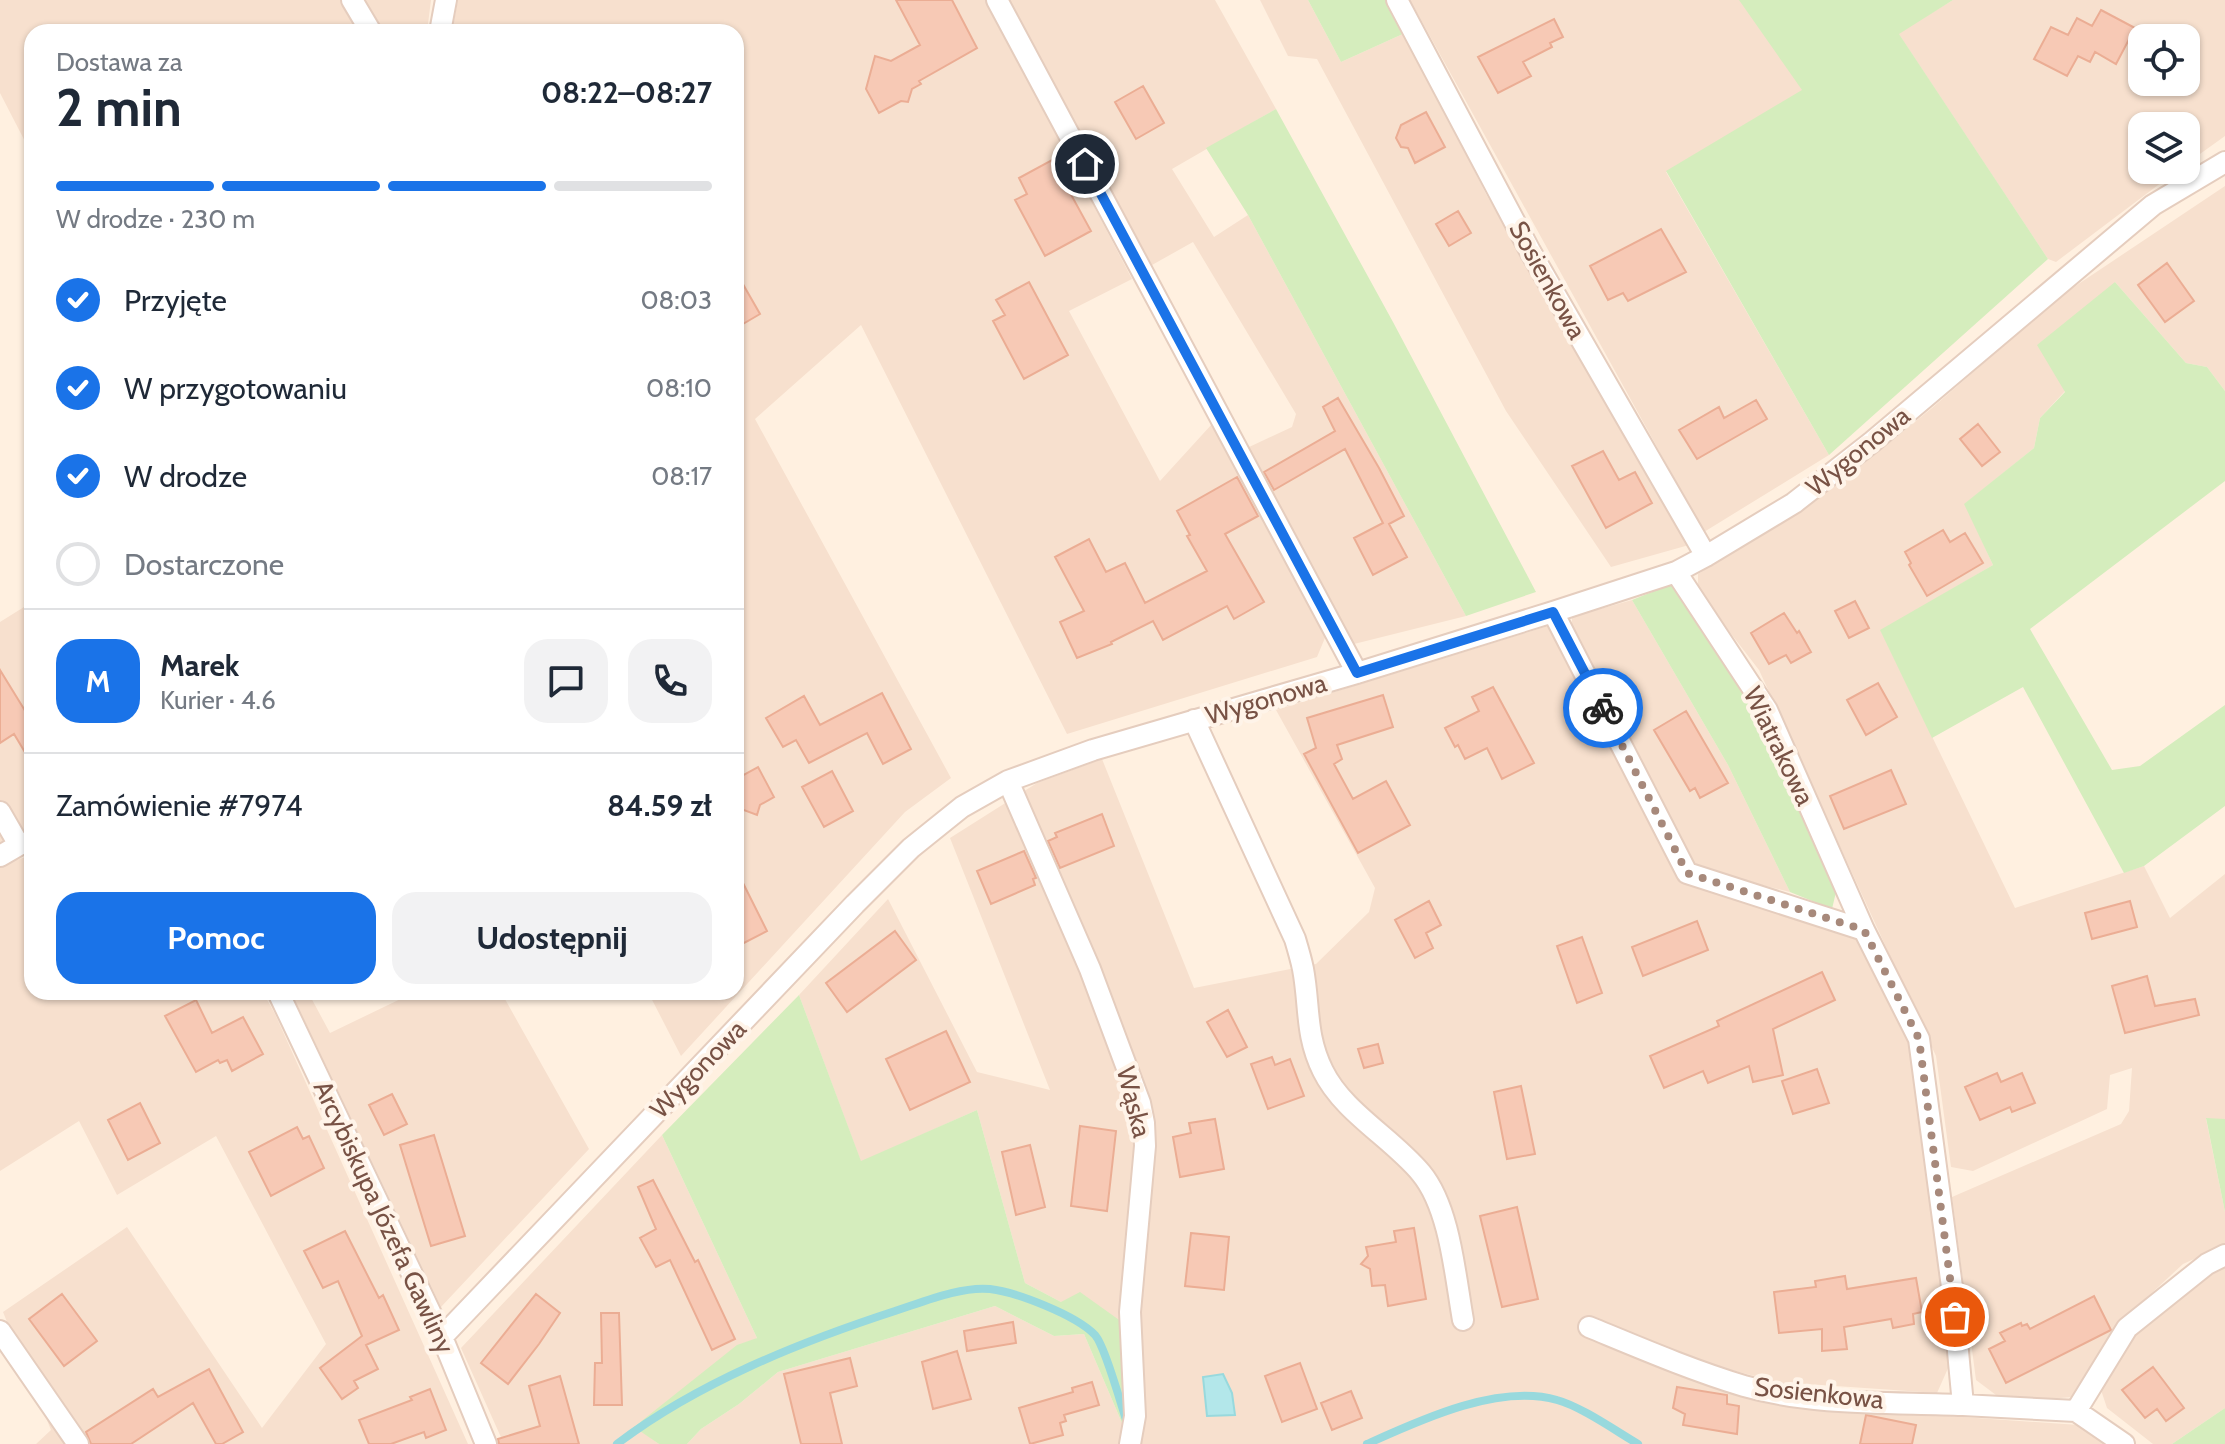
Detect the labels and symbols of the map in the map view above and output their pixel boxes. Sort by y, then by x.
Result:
pin [1051,130,1119,198]
street label: Sosienkowa [1502,215,1594,345]
street label: Wygonowa [1800,399,1917,503]
street label: Wygonowa [1202,666,1331,732]
courier [1563,668,1643,748]
street label: Wiatrakowa [1737,681,1822,811]
street label: Wygonowa [643,1013,753,1125]
street label: Wąska [1110,1063,1158,1141]
street label: Arcybiskupa Józefa Gawliny [307,1075,461,1359]
pin [1921,1283,1989,1351]
street label: Sosienkowa [1753,1370,1886,1416]

